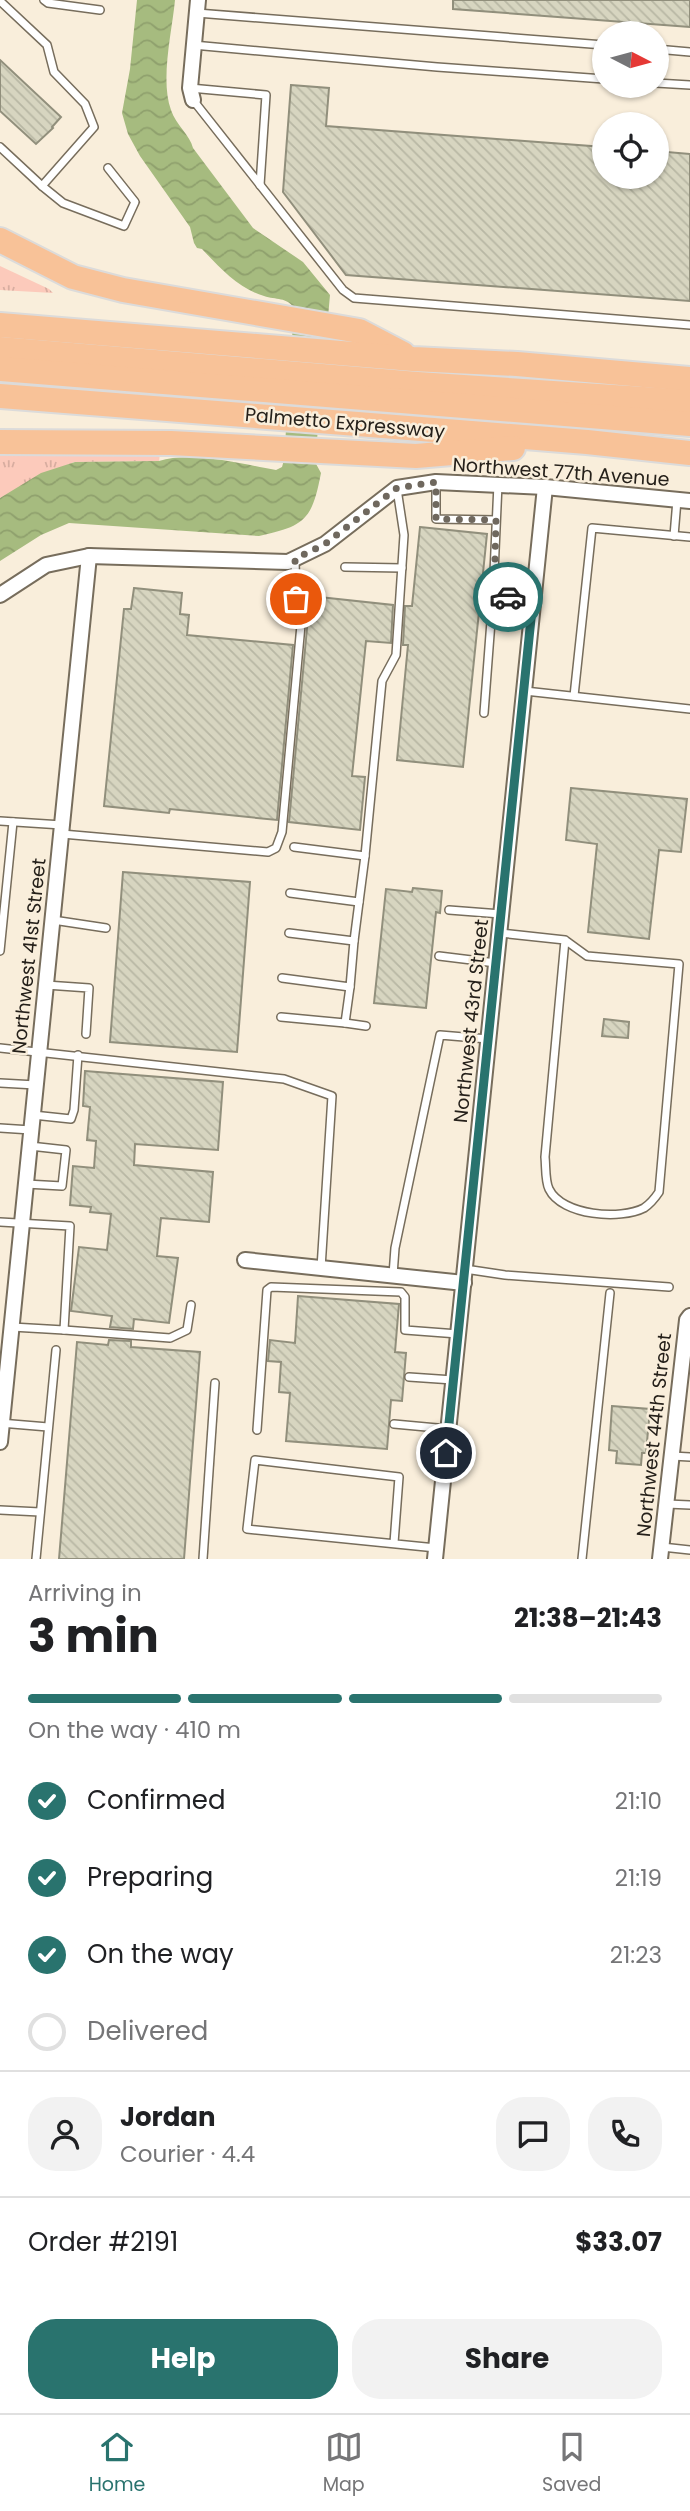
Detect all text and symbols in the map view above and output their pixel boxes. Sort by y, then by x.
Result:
north arrow [592,21,668,98]
map controls [592,21,669,189]
button: locate [592,112,669,189]
street label: Palmetto Expressway [244,401,446,445]
street label: Northwest 77th Avenue [452,451,670,493]
courier [473,562,543,632]
pin [266,569,326,629]
icon: car [489,578,527,616]
icon: bag [277,580,315,618]
street label: Northwest 41st Street [5,857,53,1055]
street label: Northwest 43rd Street [447,918,495,1124]
street label: Northwest 44th Street [630,1332,678,1538]
pin [416,1423,476,1483]
icon: home [427,1434,465,1472]
text: Arriving in [28,1577,142,1609]
text: 21:38–21:43 [514,1600,662,1636]
text: 3 min [28,1604,159,1668]
text: On the way · 410 m [28,1714,241,1746]
icon: check [28,1782,66,1820]
text: Confirmed [87,1782,225,1818]
text: 21:10 [615,1785,662,1817]
icon: check [28,1859,66,1897]
text: Preparing [87,1859,213,1895]
text: 21:19 [615,1862,662,1894]
icon: check [28,1936,66,1974]
text: On the way [87,1936,234,1972]
text: 21:23 [610,1939,662,1971]
text: Delivered [87,2013,208,2049]
button: person [28,2097,102,2171]
button: chat [496,2097,570,2171]
button: phone [588,2097,662,2171]
text: Jordan [120,2099,216,2135]
text: Courier · 4.4 [120,2138,255,2170]
text: Order #2191 [28,2224,178,2260]
text: $33.07 [575,2224,662,2260]
button: Help [28,2319,338,2399]
button: Share [352,2319,662,2399]
tab: Home [89,2428,145,2499]
tab: Map [323,2428,365,2499]
tab: Saved [542,2428,601,2499]

